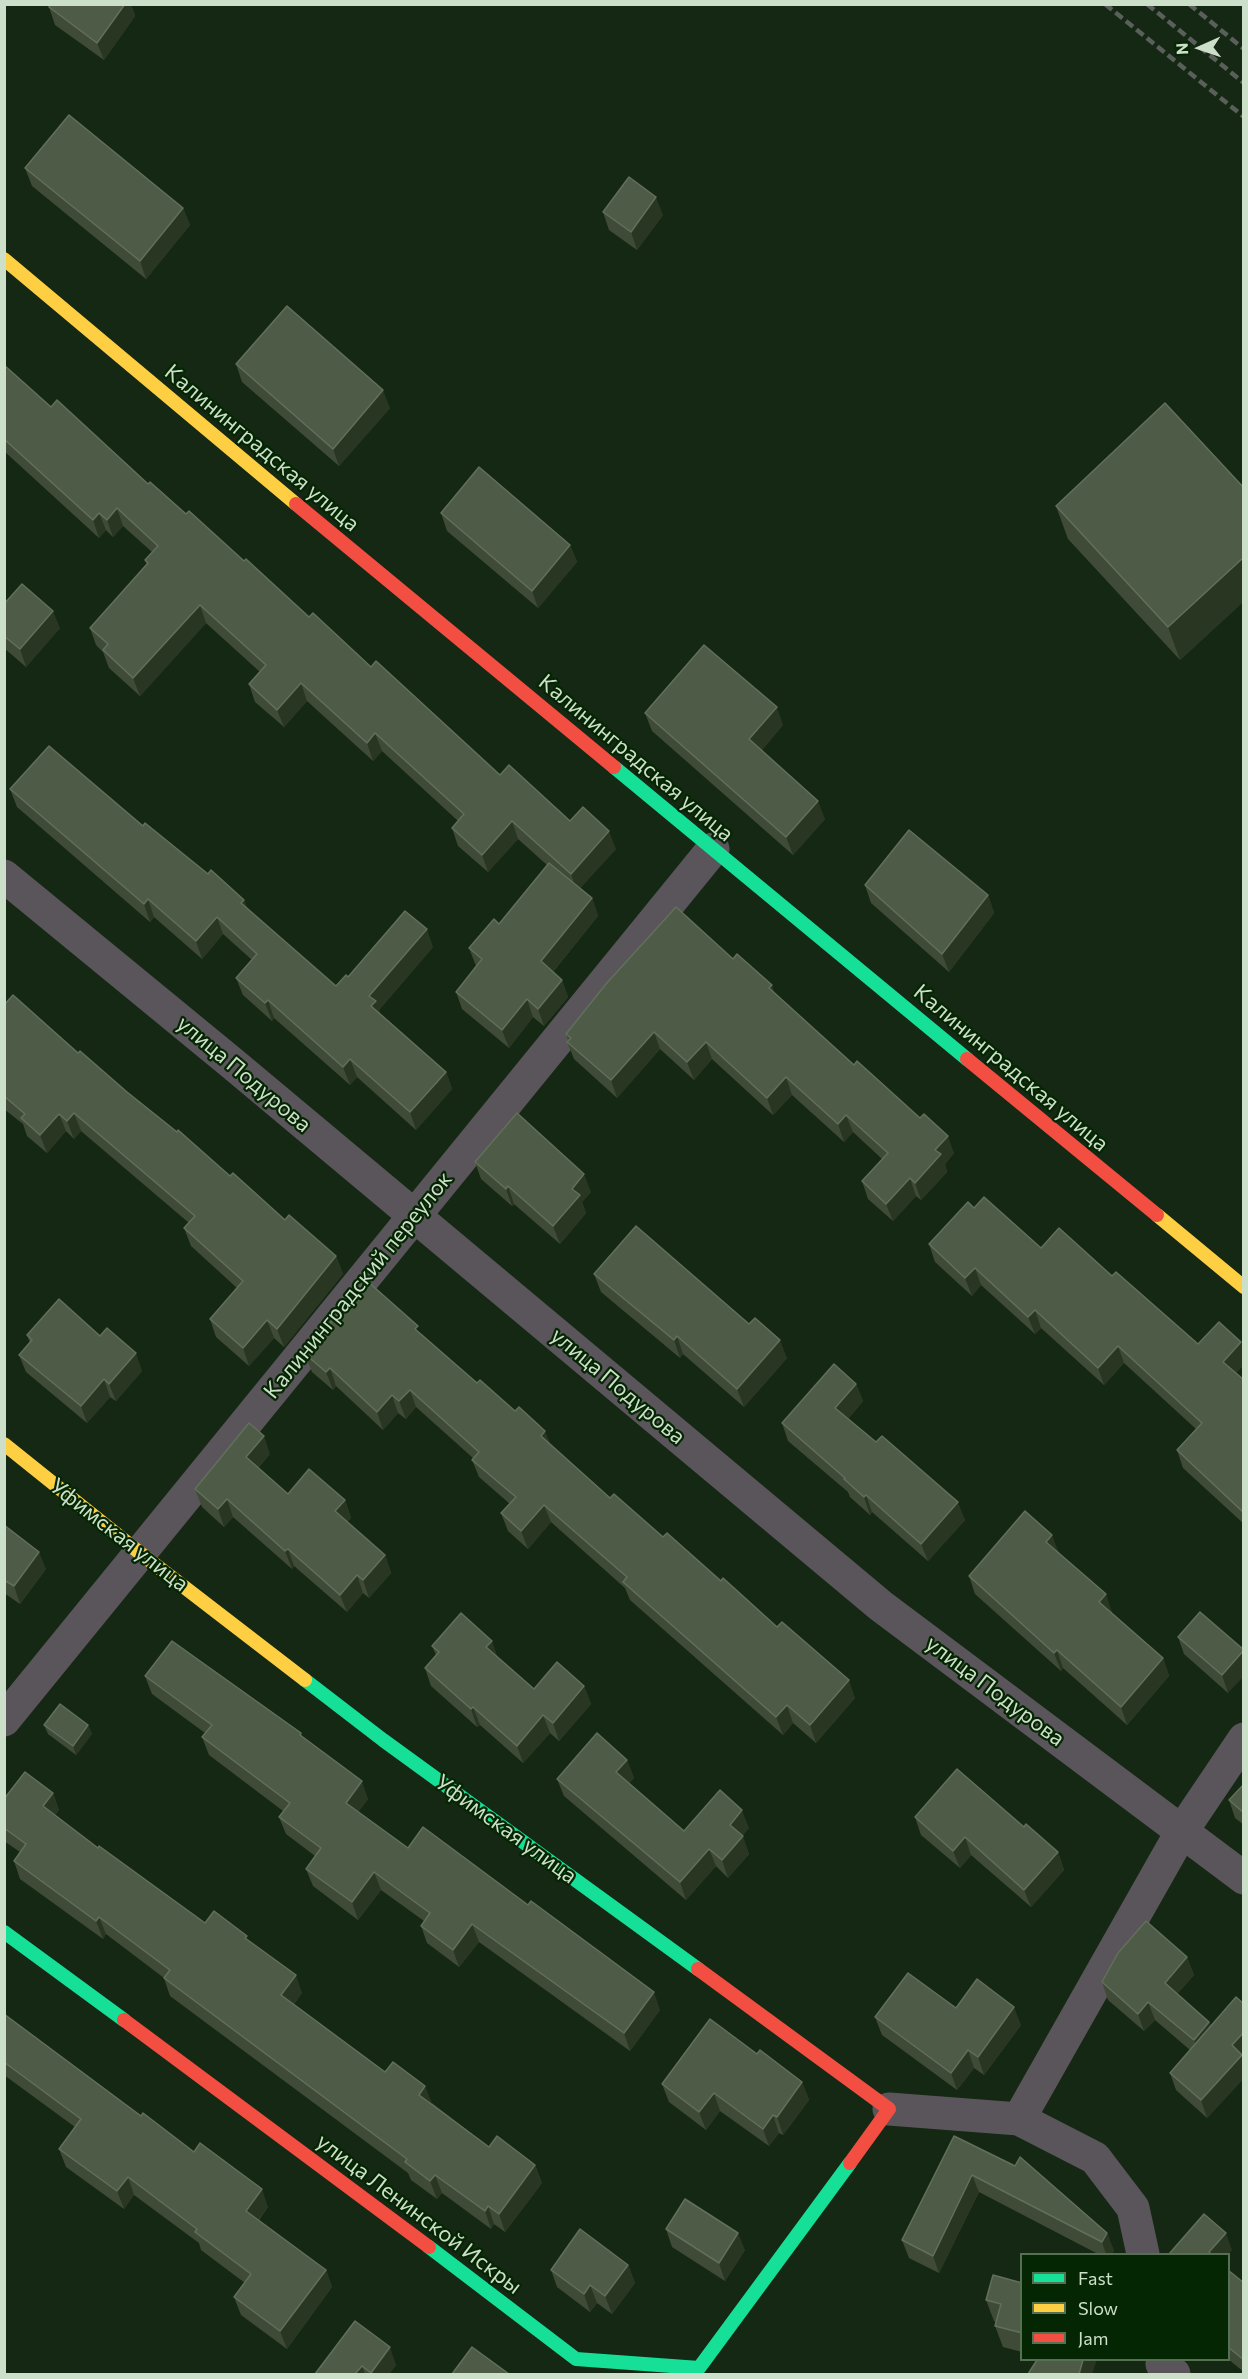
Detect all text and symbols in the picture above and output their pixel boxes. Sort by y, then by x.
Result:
north arrow [1170,18,1230,78]
text: N [1172,42,1191,55]
street label: Калининградская улица [159,359,365,537]
street label: Калининградская улица [533,669,739,847]
street label: Калининградская улица [908,979,1114,1157]
street label: улица Подурова [172,1010,316,1138]
street label: Калининградский переулок [258,1166,458,1404]
street label: улица Подурова [546,1322,690,1450]
street label: Уфимская улица [45,1473,193,1597]
street label: улица Подурова [920,1630,1070,1752]
street label: Уфимская улица [430,1769,582,1889]
street label: улица Ленинской Искры [311,2128,527,2300]
legend [1020,2253,1230,2361]
text: Fast [1078,2267,1113,2289]
text: Slow [1078,2297,1118,2319]
text: Jam [1078,2327,1108,2349]

